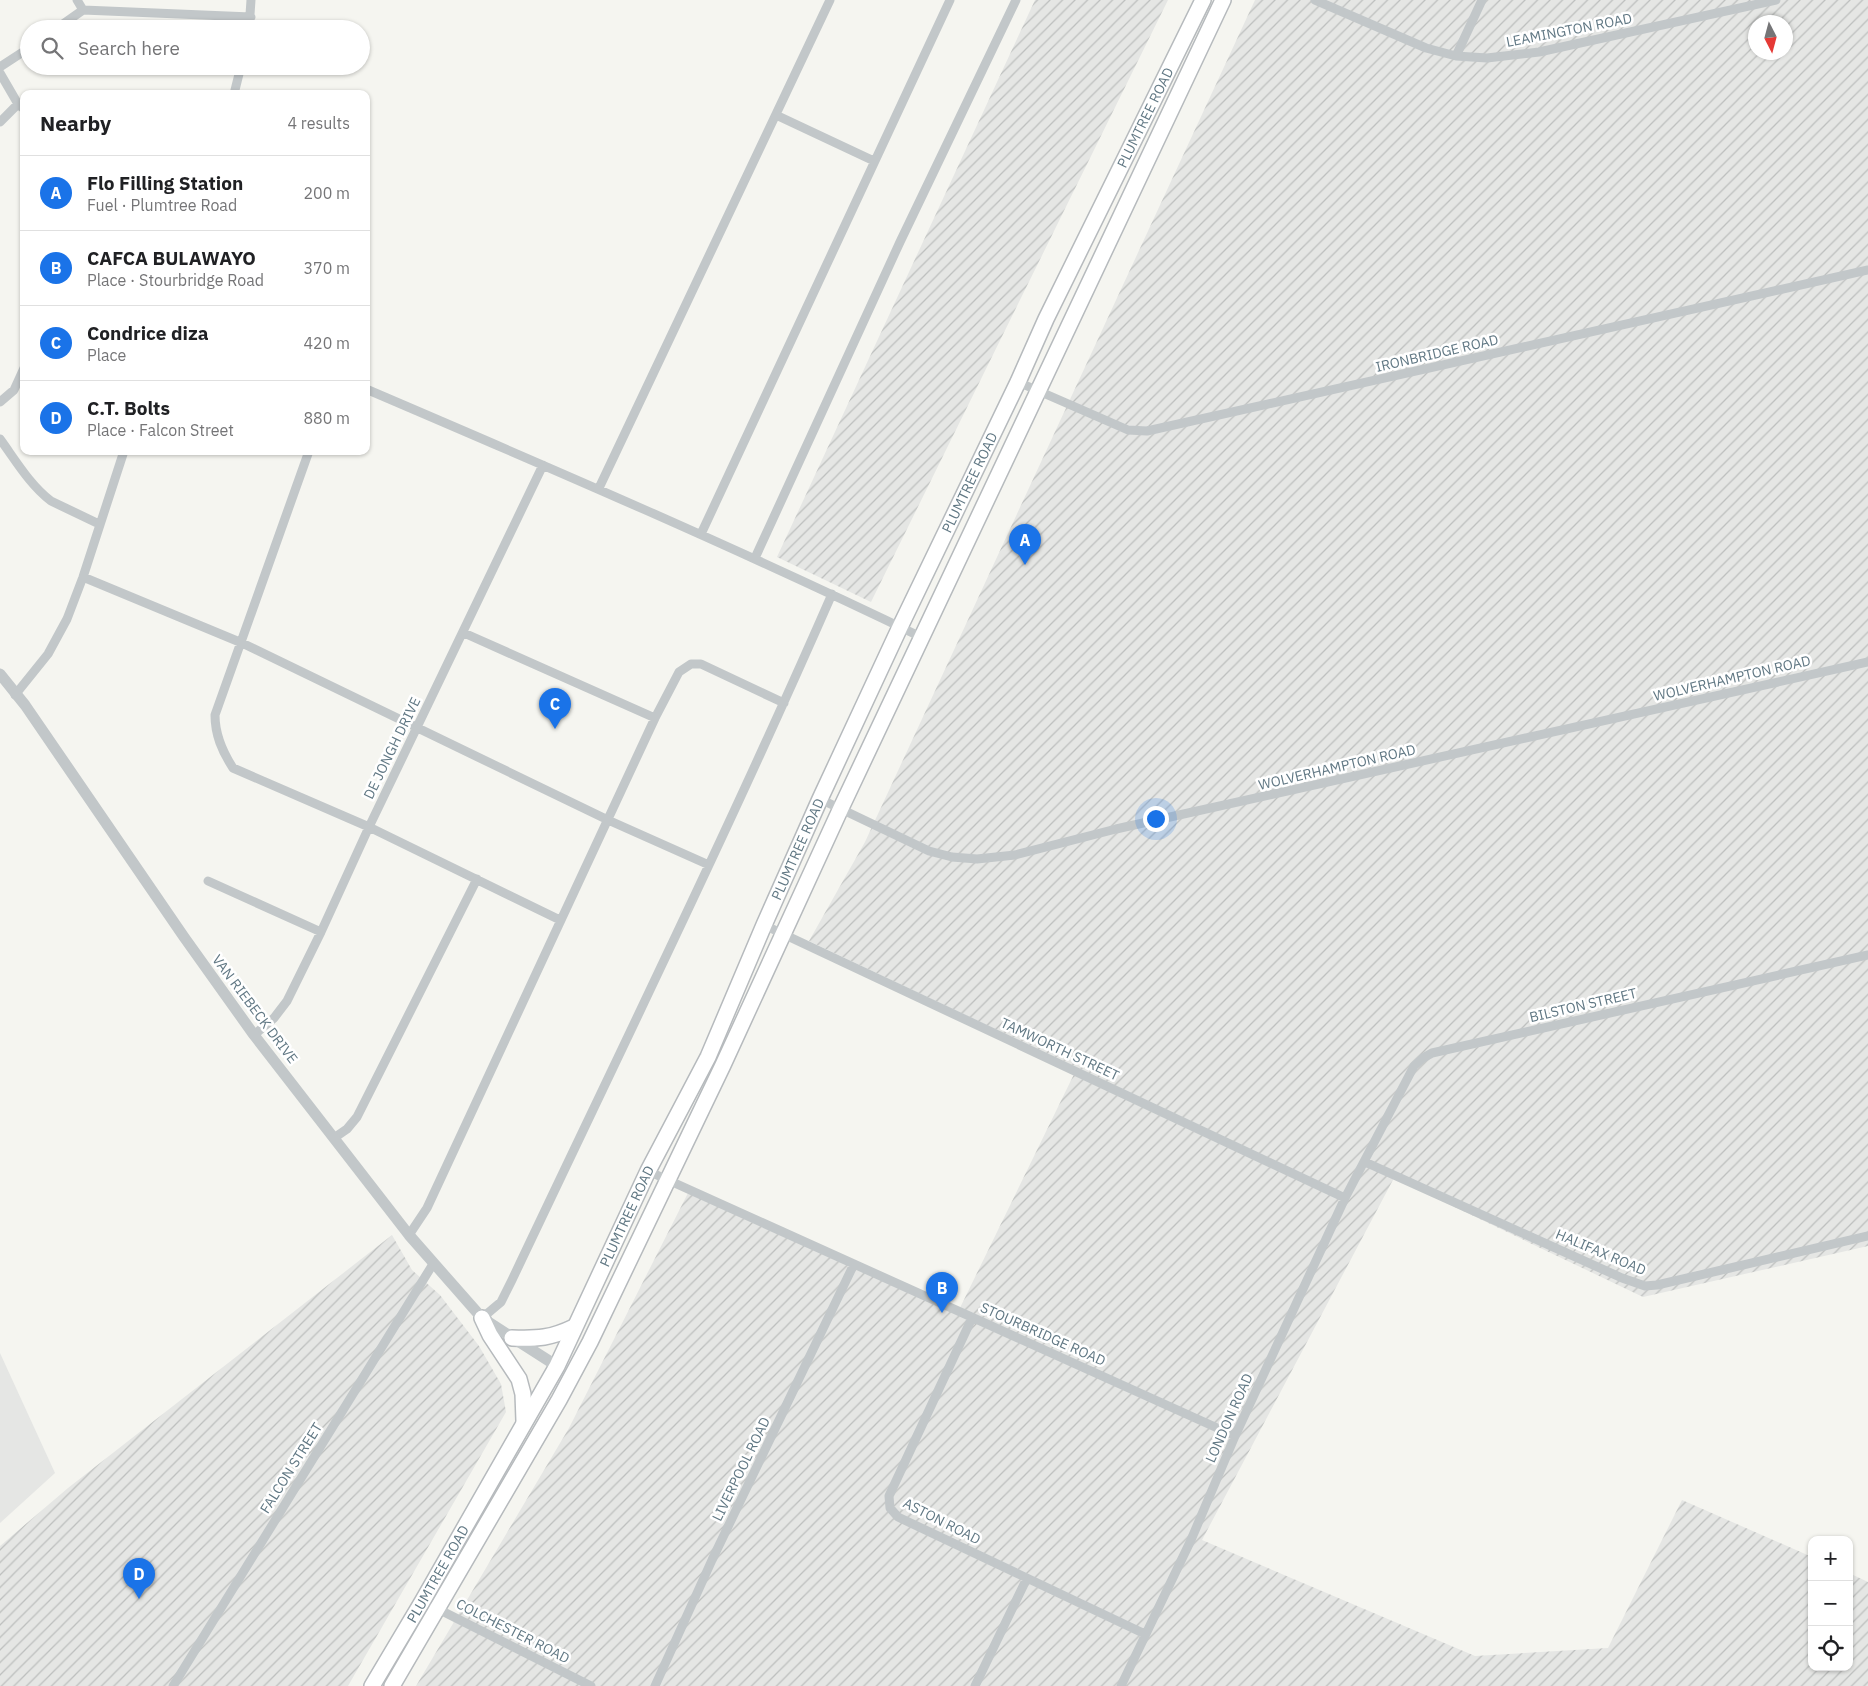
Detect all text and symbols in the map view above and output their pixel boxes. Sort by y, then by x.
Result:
street label: LEAMINGTON ROAD [1504,9,1634,51]
north arrow [1748,15,1793,60]
search box [20,20,370,75]
icon: search [38,34,66,62]
text: Search here [78,36,180,60]
street label: PLUMTREE ROAD [1113,64,1177,171]
text: Nearby [40,109,111,137]
text: 4 results [287,113,350,133]
text: Flo Filling Station [87,171,243,195]
text: A [51,183,61,203]
text: 200 m [303,183,350,203]
text: Fuel · Plumtree Road [87,195,237,215]
text: CAFCA BULAWAYO [87,246,256,270]
text: B [51,258,61,278]
text: 370 m [303,258,350,278]
text: Place · Stourbridge Road [87,270,264,290]
text: Condrice diza [87,321,209,345]
street label: IRONBRIDGE ROAD [1374,330,1500,376]
text: C [51,333,61,353]
text: 420 m [303,333,350,353]
text: Place [87,345,126,365]
text: C.T. Bolts [87,396,170,420]
text: D [50,408,62,428]
text: 880 m [303,408,350,428]
text: Place · Falcon Street [87,420,234,440]
street label: PLUMTREE ROAD [938,429,1001,536]
pin: A [1009,524,1041,565]
street label: WOLVERHAMPTON ROAD [1652,651,1812,705]
pin: C [539,688,571,729]
street label: DE JONGH DRIVE [359,694,425,802]
street label: WOLVERHAMPTON ROAD [1257,740,1417,794]
street label: PLUMTREE ROAD [767,795,828,903]
your location [1143,806,1169,832]
street label: VAN RIEBECK DRIVE [208,951,302,1067]
street label: BILSTON STREET [1527,984,1639,1026]
street label: TAMWORTH STREET [998,1014,1122,1084]
street label: PLUMTREE ROAD [596,1162,658,1270]
street label: HALIFAX ROAD [1553,1225,1649,1279]
pin: B [926,1272,958,1313]
street label: STOURBRIDGE ROAD [978,1298,1108,1370]
street label: LONDON ROAD [1201,1371,1257,1465]
street label: LIVERPOOL ROAD [708,1414,774,1524]
street label: FALCON STREET [256,1419,326,1517]
street label: ASTON ROAD [900,1494,984,1548]
street label: PLUMTREE ROAD [403,1522,473,1626]
map controls [1808,1536,1853,1671]
button: + [1808,1536,1853,1581]
pin: D [123,1558,155,1599]
button: − [1808,1581,1853,1626]
street label: COLCHESTER ROAD [453,1595,573,1667]
button: locate [1808,1626,1853,1671]

